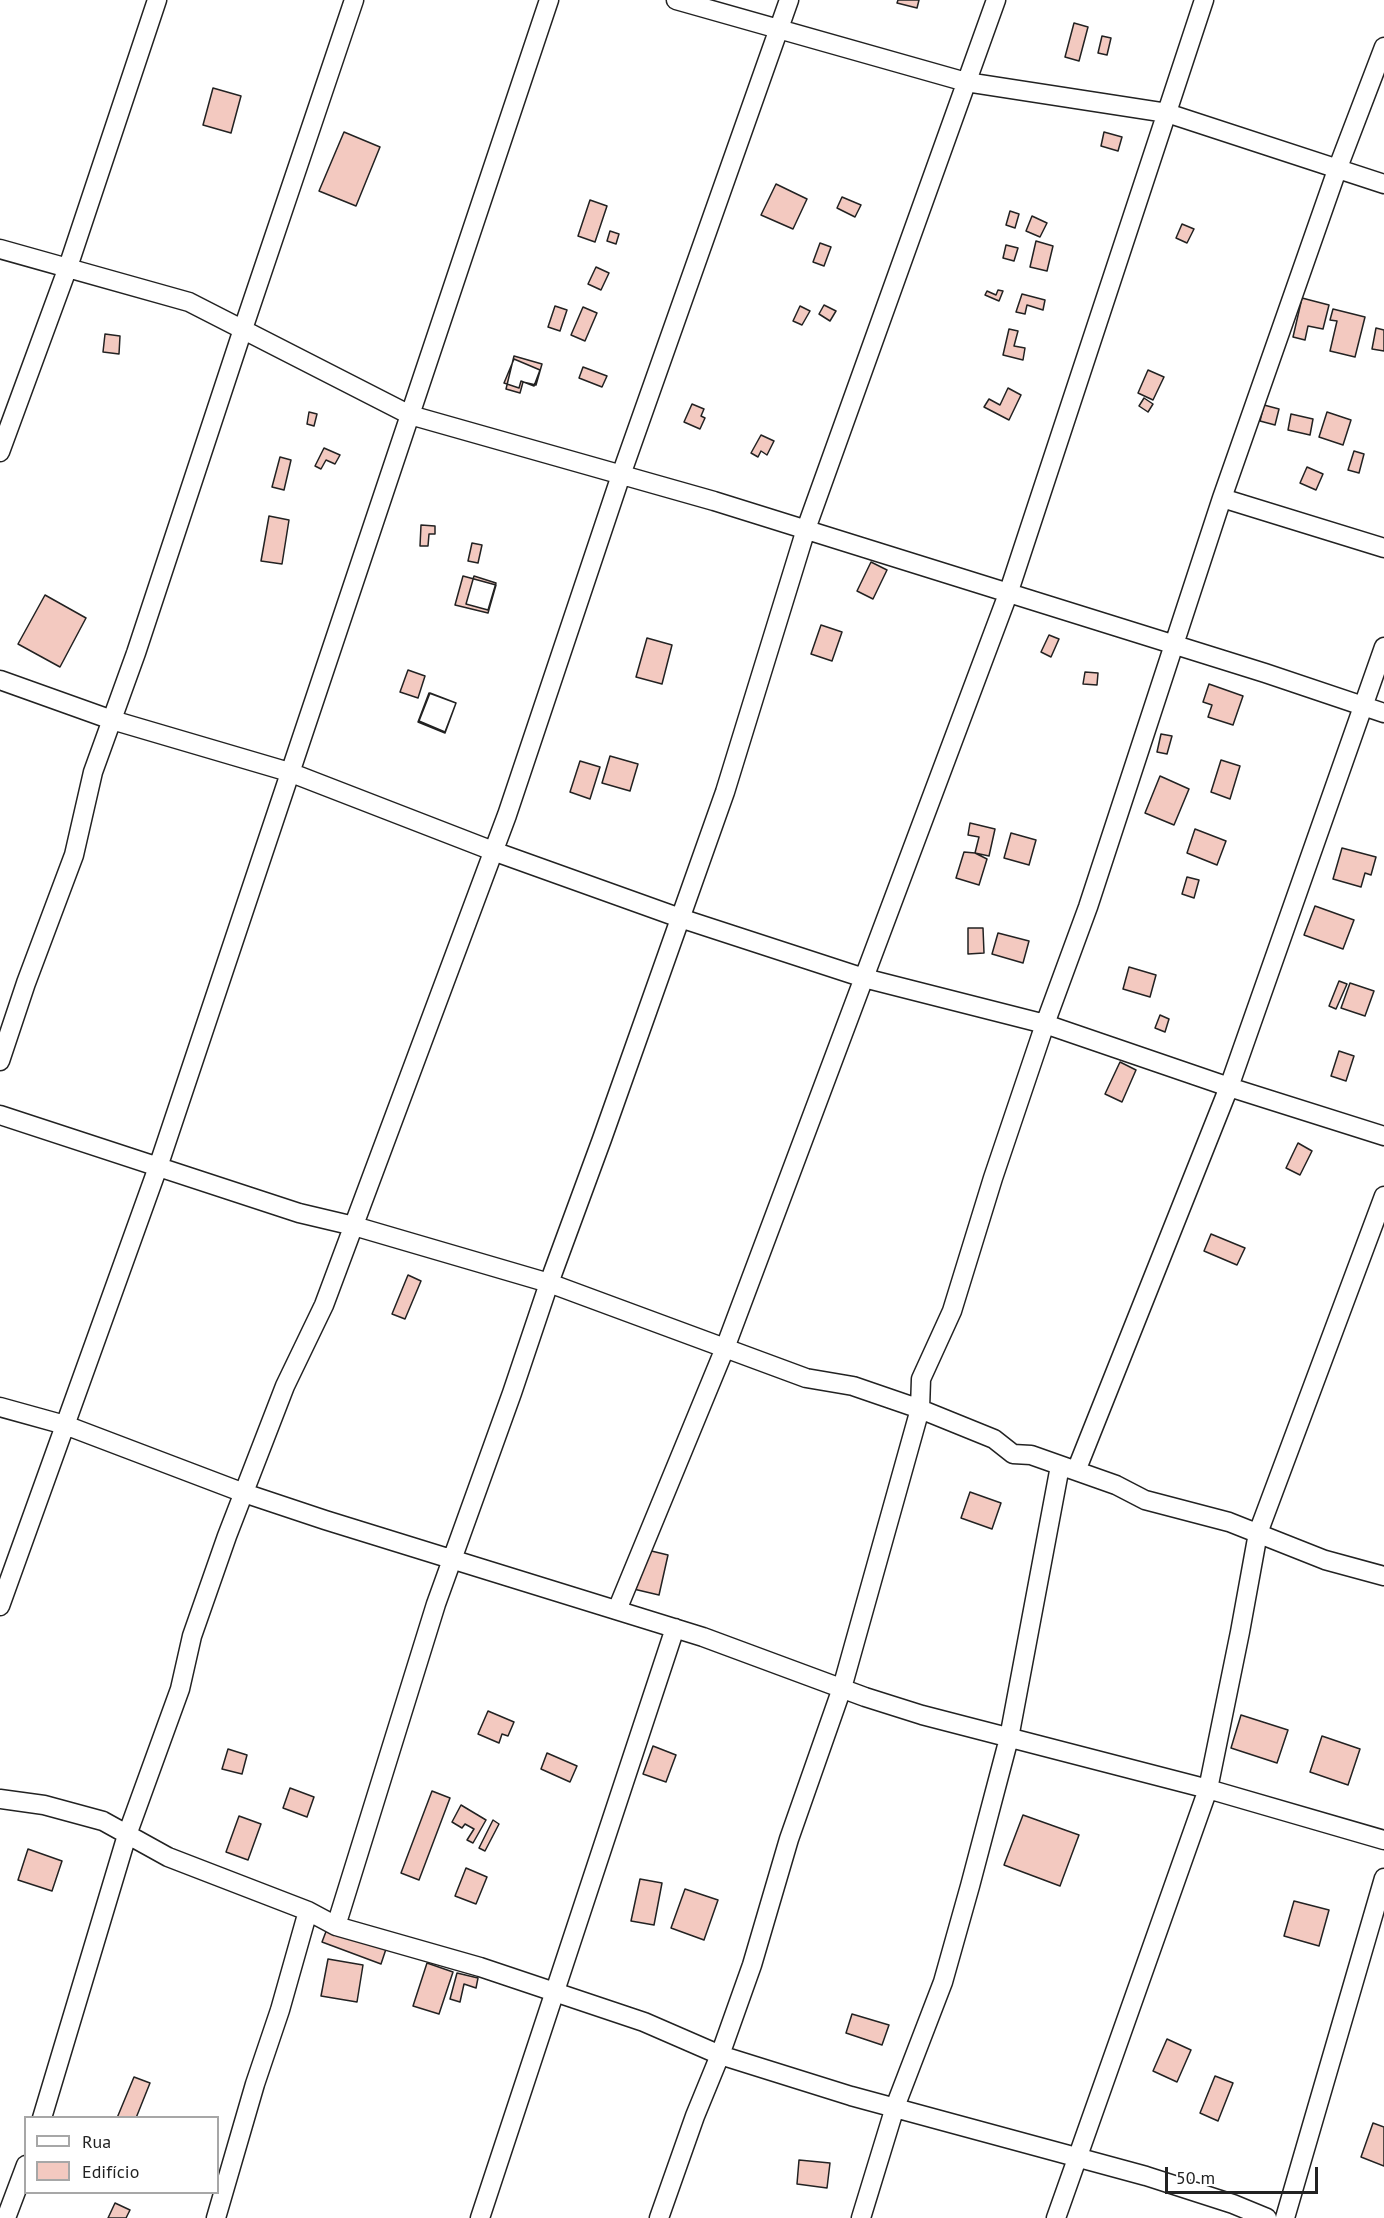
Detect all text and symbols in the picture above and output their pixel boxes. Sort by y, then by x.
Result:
legend [24,2116,219,2194]
text: Rua [82,2130,111,2153]
scale bar [1168,2155,1321,2193]
text: Edifício [82,2160,139,2183]
text: 50 m [1176,2166,1215,2189]

